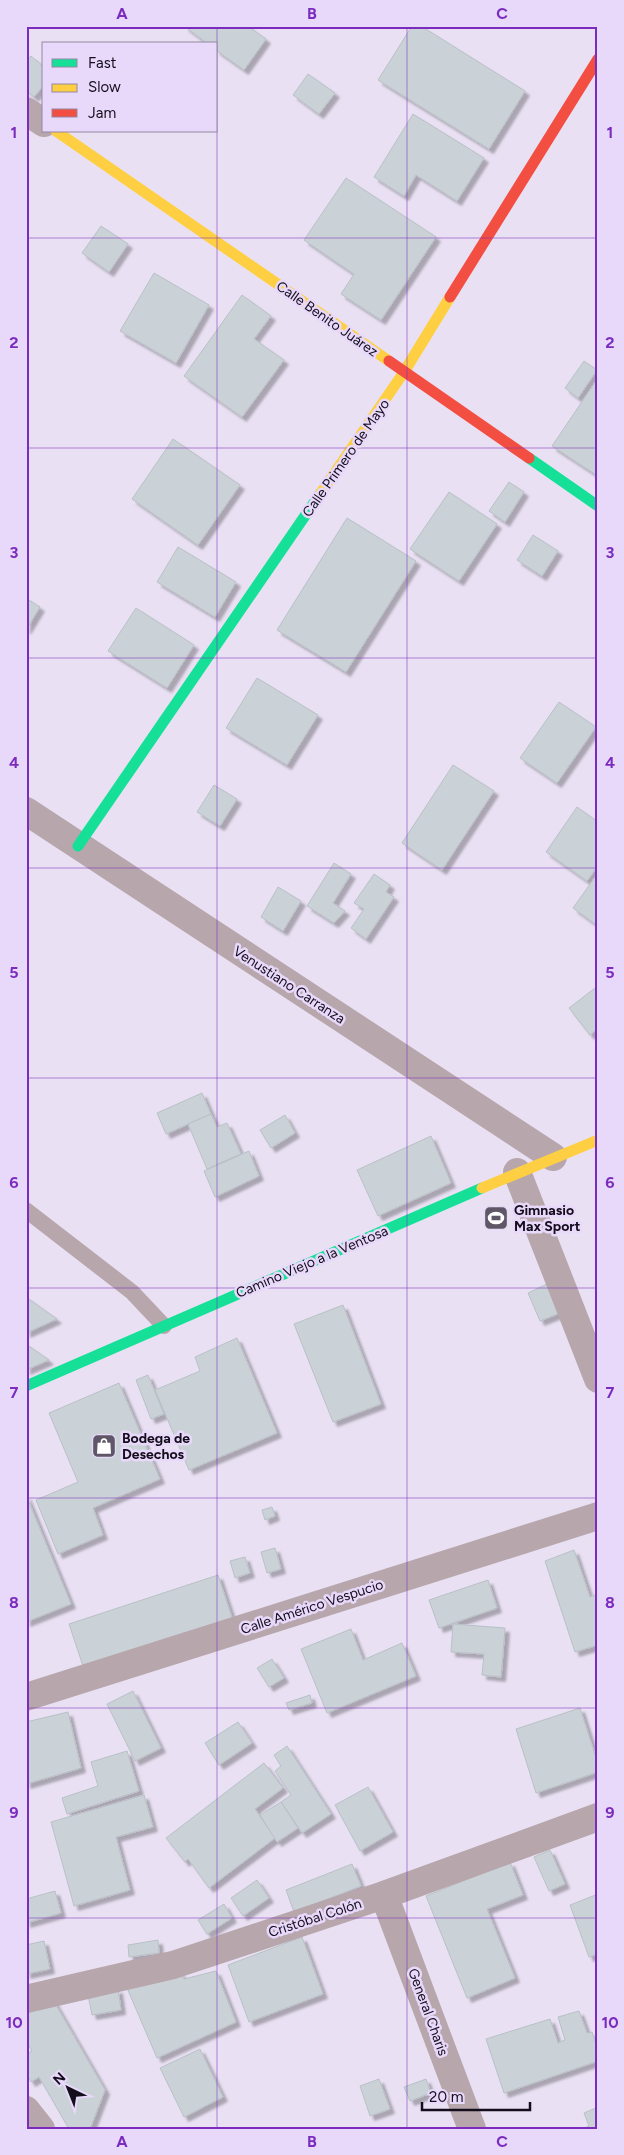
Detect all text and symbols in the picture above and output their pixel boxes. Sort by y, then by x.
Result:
text: A [116,4,128,23]
text: B [307,4,317,23]
text: C [496,4,508,23]
legend [42,42,218,132]
text: Fast [88,54,117,72]
text: Slow [88,78,121,96]
text: Jam [88,104,116,122]
text: 1 [11,123,17,142]
text: 1 [607,123,613,142]
street label: Calle Benito Juárez [273,278,381,360]
text: 2 [9,333,19,352]
text: 2 [605,333,615,352]
street label: Calle Primero de Mayo [299,396,393,520]
text: 3 [10,543,19,562]
text: 3 [606,543,615,562]
text: 4 [9,753,19,772]
text: 4 [605,753,615,772]
street label: Venustiano Carranza [230,943,348,1027]
text: 5 [9,963,19,982]
text: 5 [605,963,615,982]
text: 6 [9,1173,19,1192]
text: 6 [605,1173,615,1192]
place label: Gimnasio Max Sport [514,1202,581,1235]
sports icon: Gimnasio Max Sport [483,1205,509,1231]
street label: Camino Viejo a la Ventosa [233,1222,391,1302]
text: 7 [10,1383,19,1402]
text: 7 [606,1383,615,1402]
place label: Bodega de Desechos [122,1430,190,1463]
shop icon: Bodega de Desechos [91,1433,117,1459]
street label: Calle Américo Vespucio [239,1576,385,1638]
text: 8 [9,1593,19,1612]
text: 8 [605,1593,615,1612]
text: 9 [9,1803,19,1822]
text: 9 [605,1803,615,1822]
street label: Cristóbal Colón [266,1895,364,1941]
street label: General Charis [404,1966,452,2058]
text: 10 [5,2013,23,2032]
text: 10 [601,2013,619,2032]
north arrow [42,2062,92,2112]
text: N [50,2069,69,2089]
scale bar [422,2080,529,2112]
text: 20 m [429,2088,463,2106]
text: A [116,2132,128,2151]
text: B [307,2132,317,2151]
text: C [496,2132,508,2151]

